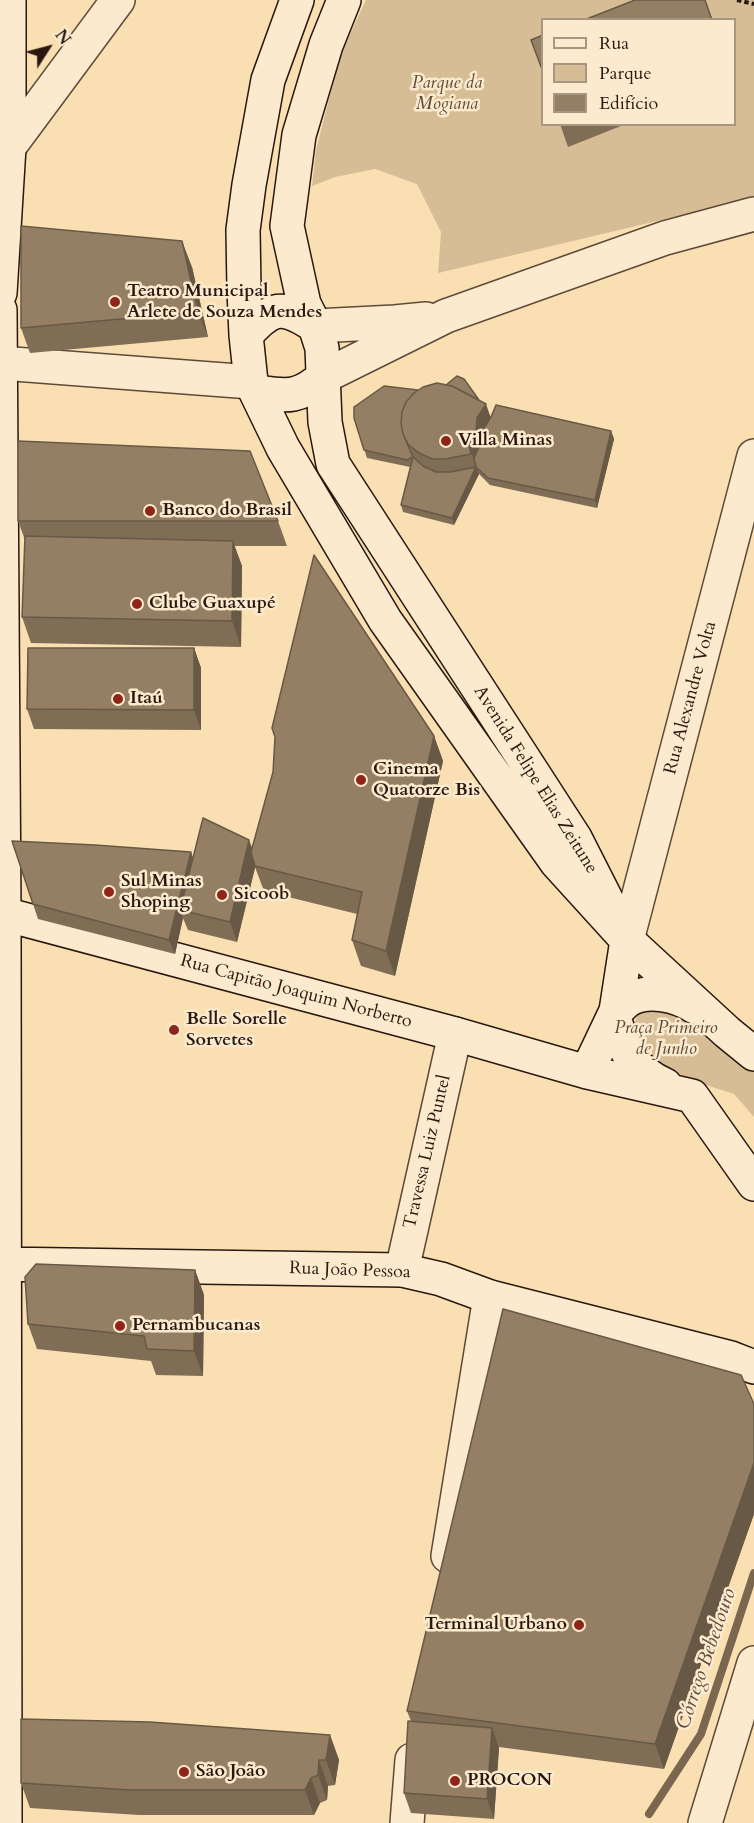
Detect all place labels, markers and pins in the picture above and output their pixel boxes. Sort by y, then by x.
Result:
place label: Teatro Municipal Arlete de Souza Mendes [127,281,322,324]
marker: Teatro Municipal Arlete de Souza Mendes [108,295,122,309]
place label: Villa Minas [458,430,552,452]
marker: Villa Minas [439,434,453,448]
place label: Banco do Brasil [162,500,292,522]
marker: Banco do Brasil [143,504,157,518]
place label: Clube Guaxupé [149,593,276,615]
marker: Clube Guaxupé [130,597,144,611]
place label: Itaú [130,688,163,710]
marker: Itaú [111,692,125,706]
place label: Cinema Quatorze Bis [373,759,480,802]
marker: Cinema Quatorze Bis [354,773,368,787]
place label: Sul Minas Shoping [121,871,202,914]
place label: Sicoob [234,884,289,906]
marker: Sul Minas Shoping [102,885,116,899]
marker: Sicoob [215,888,229,902]
place label: Belle Sorelle Sorvetes [186,1009,287,1052]
marker: Belle Sorelle Sorvetes [167,1023,181,1037]
place label: Pernambucanas [132,1315,260,1337]
marker: Pernambucanas [113,1319,127,1333]
place label: Terminal Urbano [425,1614,567,1636]
marker: Terminal Urbano [572,1618,586,1632]
place label: São João [196,1761,265,1783]
marker: São João [177,1765,191,1779]
place label: PROCON [467,1770,552,1792]
marker: PROCON [448,1774,462,1788]

